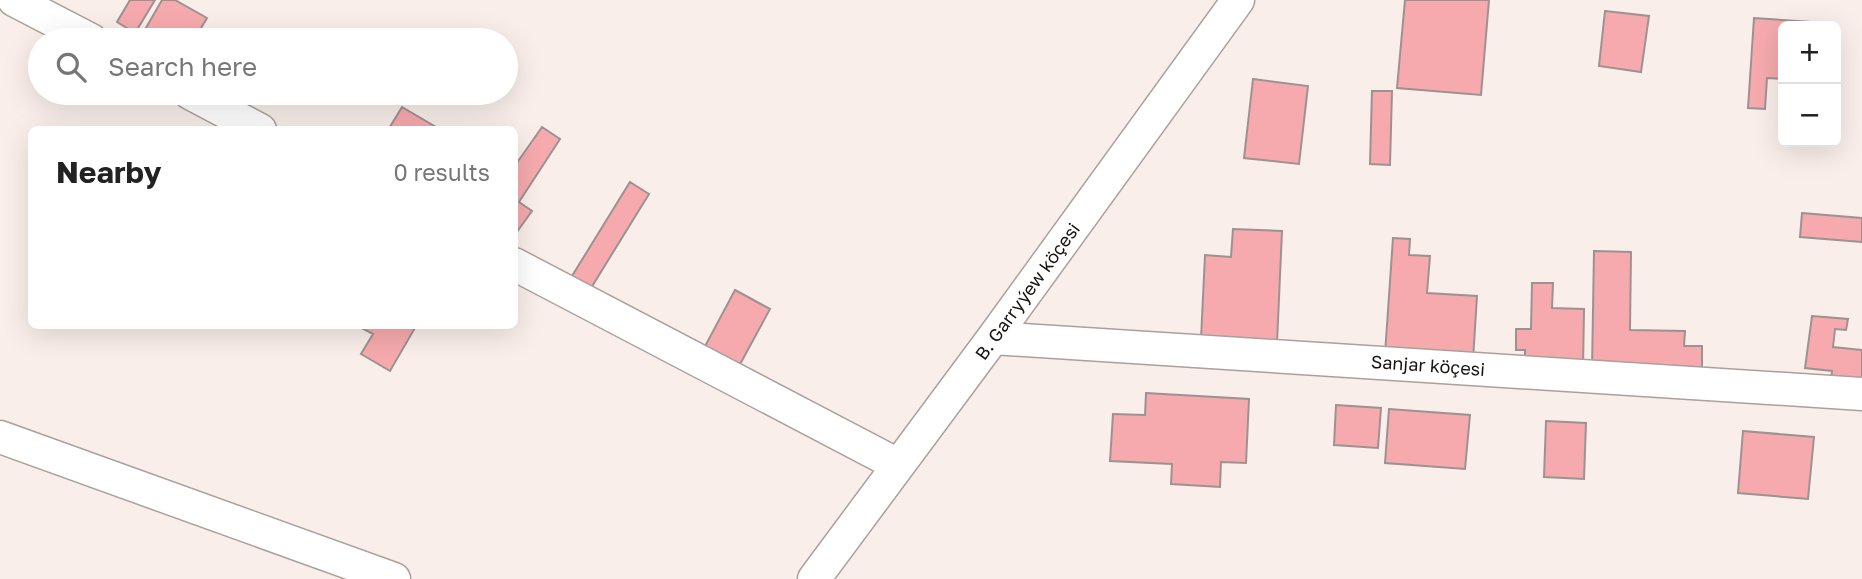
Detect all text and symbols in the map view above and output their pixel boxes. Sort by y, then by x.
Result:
map controls [1778,21,1841,147]
button: + [1778,21,1841,84]
search box [28,28,518,105]
icon: search [52,48,90,86]
text: Search here [108,51,257,82]
button: − [1778,84,1841,147]
text: Nearby [56,154,161,190]
text: 0 results [394,158,490,186]
street label: B. Garryýew köçesi [970,218,1084,364]
street label: Sanjar köçesi [1370,350,1486,380]

